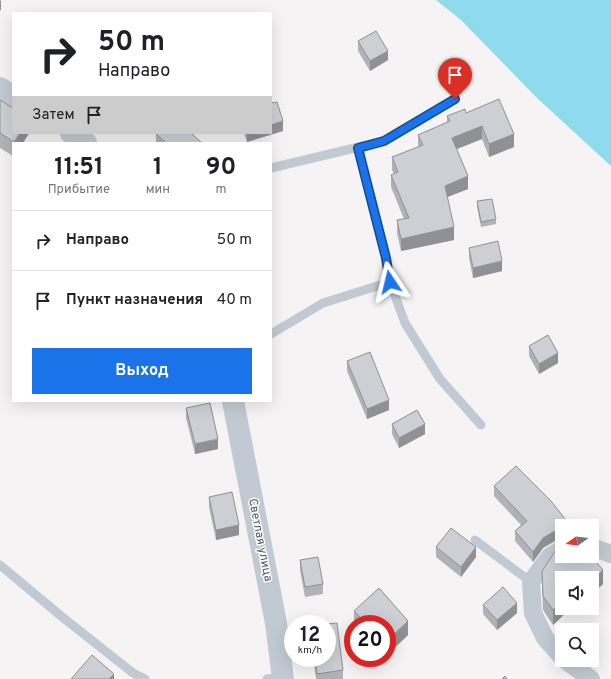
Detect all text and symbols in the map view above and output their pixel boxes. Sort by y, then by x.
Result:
text: 50 m [98,25,165,61]
icon: right [32,28,84,80]
pin [438,58,472,99]
text: Направо [98,60,170,83]
icon: arrive [444,64,466,86]
icon: arrive [83,104,105,126]
text: Затем [32,106,75,125]
text: 11:51 [54,153,104,183]
text: 1 [153,153,163,183]
text: 90 [206,153,236,183]
text: Прибытие [48,182,110,198]
text: мин [146,182,170,198]
text: m [215,182,227,198]
icon: right [32,230,54,252]
text: Направо [66,231,129,250]
text: 50 m [217,231,252,250]
position arrow [369,261,411,303]
icon: arrive [32,290,54,312]
text: Пункт назначения [66,291,203,310]
text: 40 m [217,291,252,310]
button: Выход [32,348,252,394]
street label: Светлая улица [244,497,276,583]
north arrow [555,519,599,563]
map controls [555,519,599,667]
button: sound [555,571,599,615]
speed limit sign: 20 [344,615,396,667]
text: 12 [300,623,320,649]
button: search [555,623,599,667]
text: km/h [298,644,322,657]

